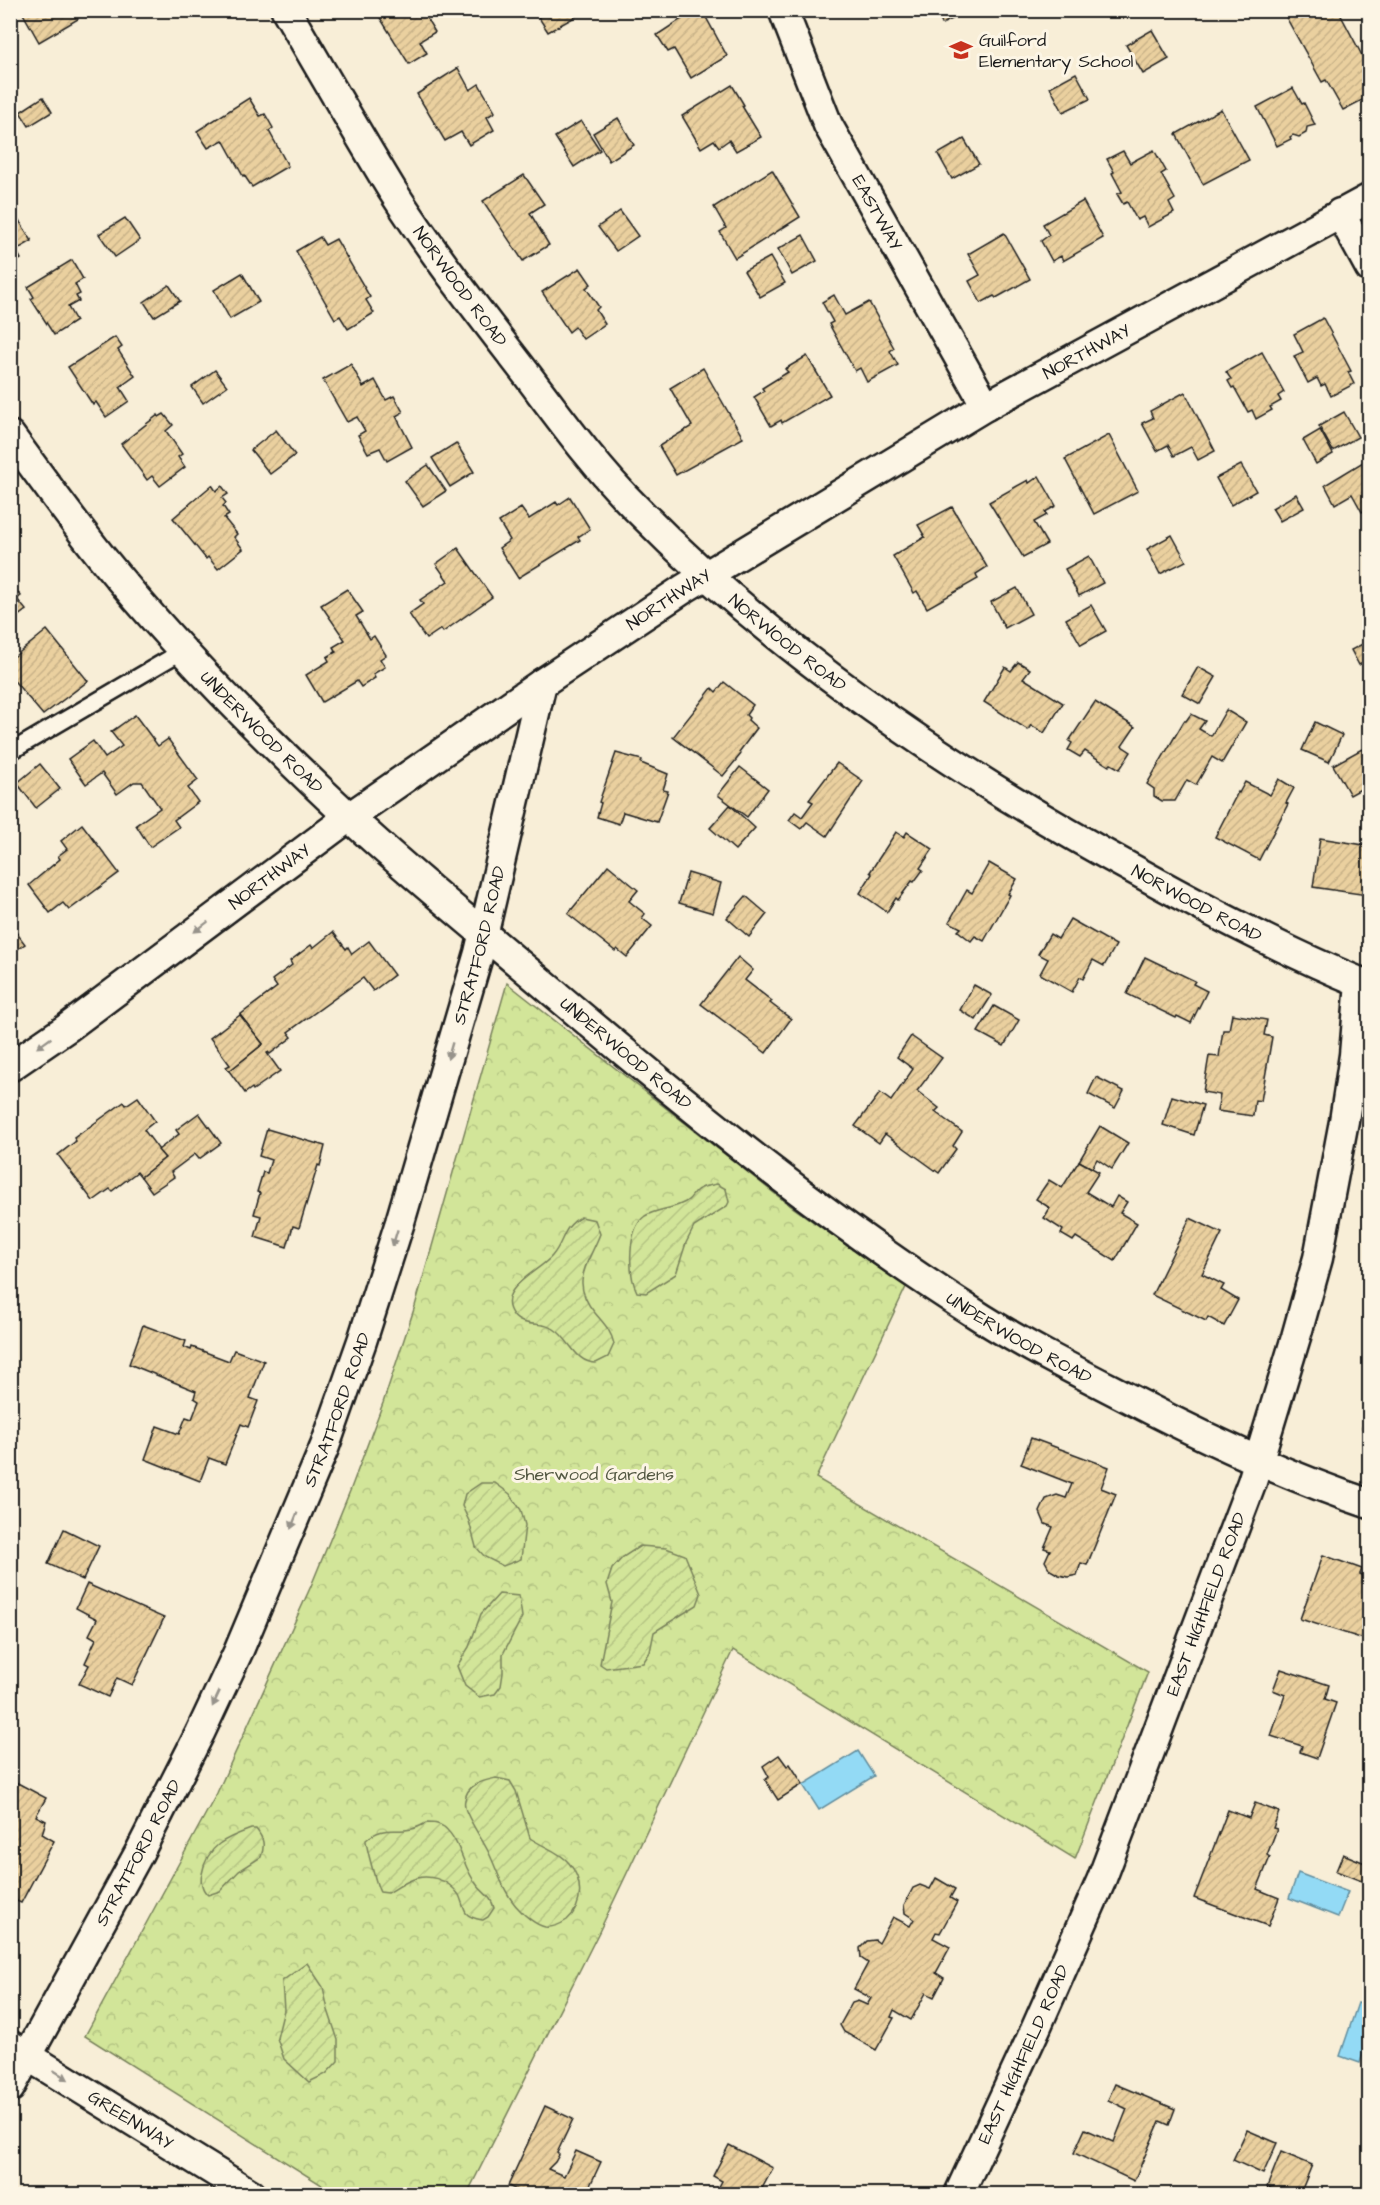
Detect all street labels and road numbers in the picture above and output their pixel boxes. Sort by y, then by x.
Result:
street label: EASTWAY [846,171,908,256]
street label: NORWOOD ROAD [407,221,513,352]
street label: NORTHWAY [1038,318,1135,386]
street label: NORTHWAY [622,563,716,637]
street label: NORWOOD ROAD [723,588,852,698]
street label: UNDERWOOD ROAD [194,665,329,800]
street label: NORTHWAY [224,838,316,916]
street label: NORWOOD ROAD [1127,859,1266,949]
street label: STRATFORD ROAD [447,863,512,1027]
street label: UNDERWOOD ROAD [554,991,697,1116]
street label: UNDERWOOD ROAD [941,1286,1096,1390]
street label: STRATFORD ROAD [297,1329,377,1491]
street label: EAST HIGHFIELD ROAD [1160,1508,1253,1699]
street label: STRATFORD ROAD [89,1775,188,1931]
street label: EAST HIGHFIELD ROAD [972,1960,1076,2148]
street label: GREENWAY [83,2084,178,2156]

